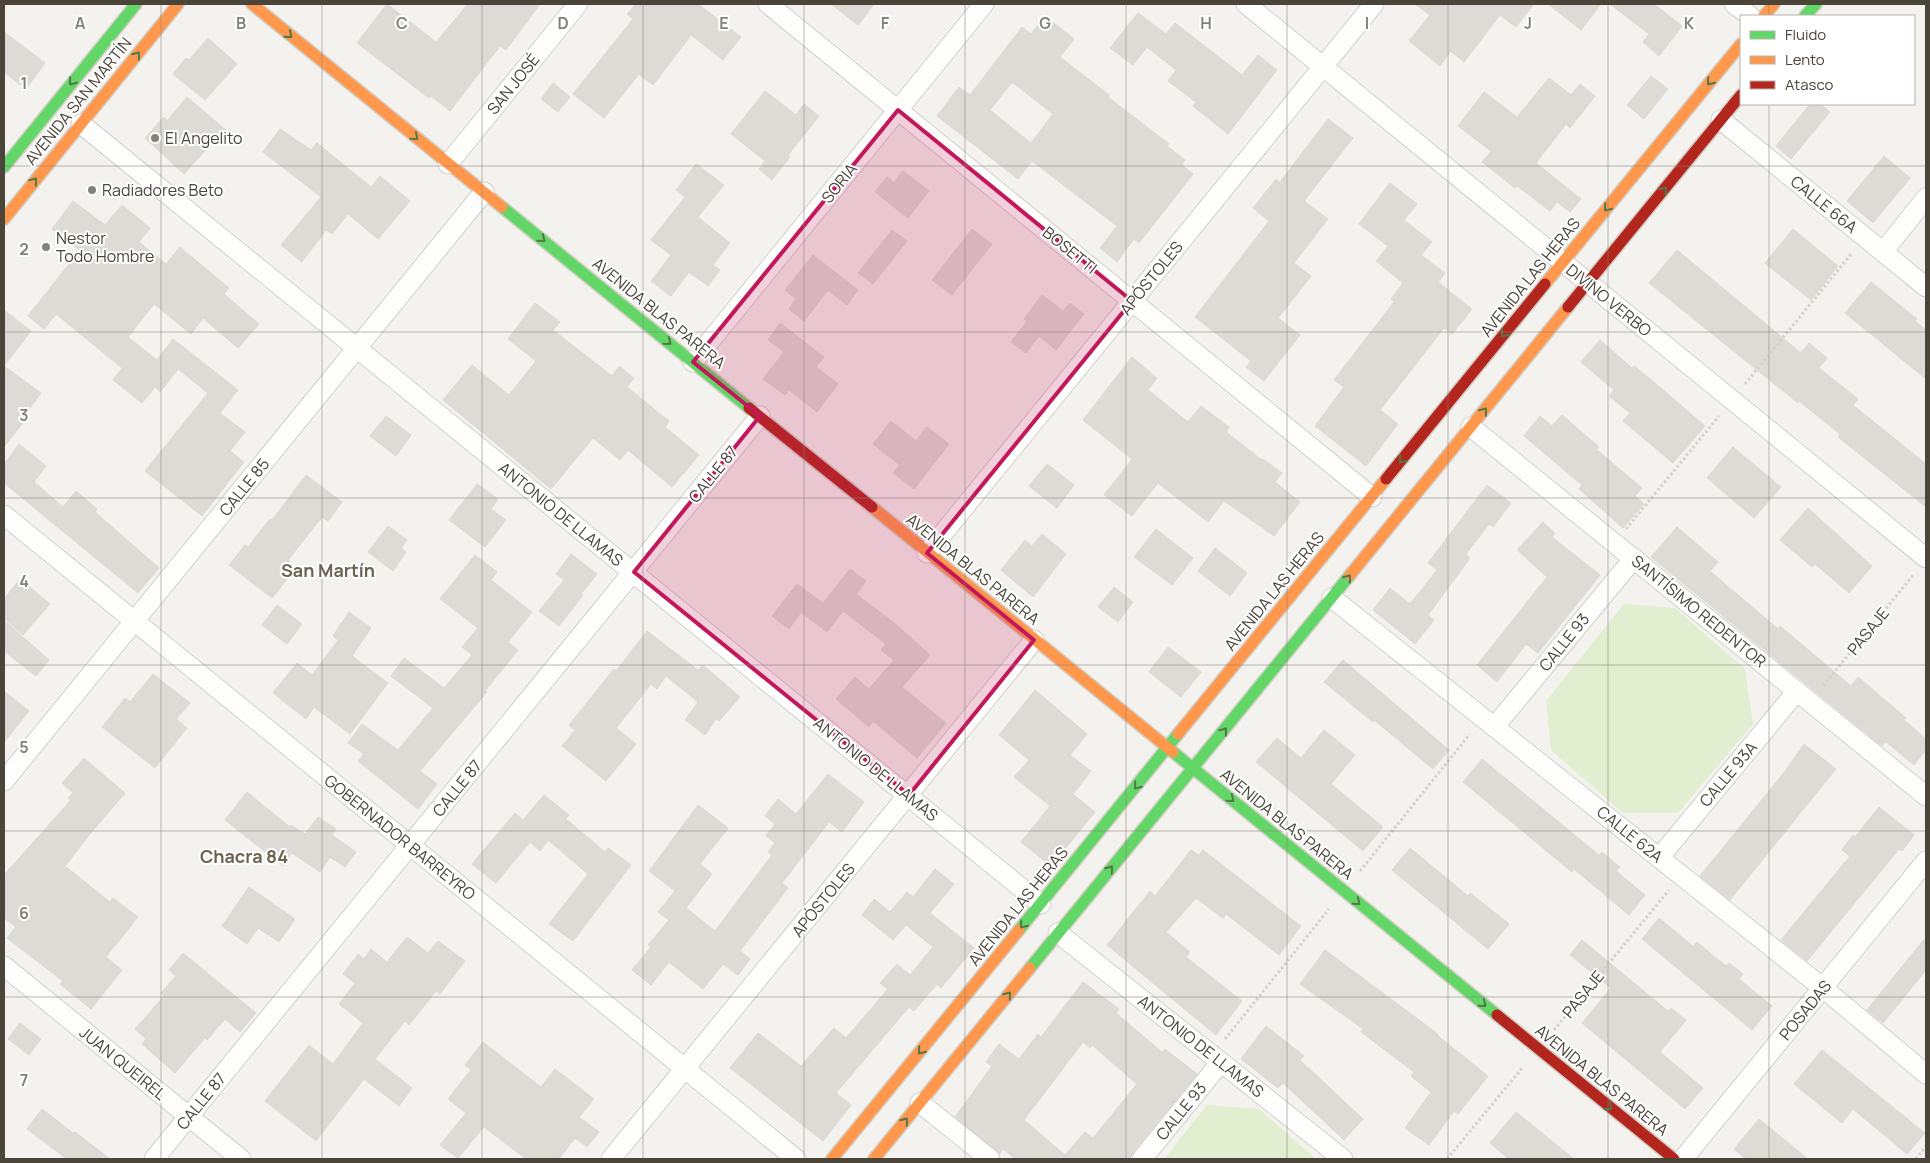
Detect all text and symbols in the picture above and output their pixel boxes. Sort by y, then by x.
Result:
text: A [75,12,86,34]
text: B [236,12,246,34]
text: C [396,12,408,34]
text: D [557,12,569,34]
text: E [719,12,729,34]
text: F [881,12,890,34]
text: G [1039,12,1051,34]
text: H [1200,12,1212,34]
text: I [1365,12,1369,34]
text: J [1524,12,1532,34]
text: K [1684,12,1695,34]
legend [1740,15,1915,105]
text: Fluido [1785,24,1826,45]
one-way arrow [284,29,293,38]
street label: AVENIDA SAN MARTÍN [20,33,136,169]
street label: SAN JOSÉ [482,49,544,119]
text: Lento [1785,49,1825,70]
one-way arrow [131,52,139,61]
text: 1 [20,72,28,94]
text: Atasco [1785,74,1833,95]
one-way arrow [1708,76,1716,85]
one-way arrow [69,77,78,86]
place label: El Angelito [165,127,243,149]
marker: El Angelito [149,132,161,144]
one-way arrow [410,132,419,141]
street label: SORIA [816,158,862,208]
street label: CALLE 66A [1786,170,1862,238]
one-way arrow [29,178,38,187]
place label: Radiadores Beto [102,179,223,201]
marker: Radiadores Beto [86,184,98,196]
one-way arrow [1659,187,1667,196]
one-way arrow [1605,202,1613,211]
street label: AVENIDA LAS HERAS [1475,213,1585,341]
street label: BOSETTI [1038,221,1102,279]
place label: Nestor Todo Hombre [56,227,154,267]
one-way arrow [536,234,545,243]
street label: APÓSTOLES [1114,236,1188,320]
text: 2 [19,238,29,260]
marker: Nestor Todo Hombre [40,241,52,253]
street label: AVENIDA BLAS PARERA [588,252,730,374]
street label: DIVINO VERBO [1562,259,1657,341]
one-way arrow [1501,328,1510,337]
one-way arrow [662,336,671,345]
text: 3 [19,404,29,426]
one-way arrow [1479,408,1487,417]
street label: CALLE 87 [683,441,743,507]
street label: CALLE 85 [214,453,274,521]
one-way arrow [1398,454,1407,463]
street label: ANTONIO DE LLAMAS [494,457,628,571]
street label: AVENIDA BLAS PARERA [902,508,1044,630]
street label: AVENIDA LAS HERAS [1219,527,1329,655]
street label: SANTÍSIMO REDENTOR [1627,550,1771,672]
district label: San Martín [281,558,375,582]
text: 4 [19,570,29,592]
one-way arrow [1343,574,1352,583]
street label: PASAJE [1842,603,1894,659]
street label: CALLE 93 [1534,608,1594,676]
street label: ANTONIO DE LLAMAS [809,712,943,826]
one-way arrow [1218,727,1227,736]
text: 5 [19,736,29,758]
street label: CALLE 93A [1694,737,1762,811]
street label: CALLE 87 [427,755,487,821]
street label: AVENIDA BLAS PARERA [1216,763,1358,885]
street label: GOBERNADOR BARREYRO [320,769,480,905]
one-way arrow [1133,780,1142,789]
one-way arrow [1225,794,1234,803]
street label: CALLE 62A [1592,801,1668,867]
street label: AVENIDA LAS HERAS [963,842,1073,970]
district label: Chacra 84 [200,844,288,868]
street label: APÓSTOLES [786,858,860,942]
one-way arrow [1105,866,1114,875]
one-way arrow [1351,896,1360,905]
text: 6 [19,902,29,924]
one-way arrow [1020,920,1029,929]
street label: PASAJE [1557,966,1609,1022]
street label: POSADAS [1774,975,1836,1045]
street label: ANTONIO DE LLAMAS [1133,990,1269,1102]
one-way arrow [1002,992,1011,1001]
one-way arrow [1477,999,1486,1008]
street label: AVENIDA BLAS PARERA [1531,1019,1673,1141]
street label: JUAN QUEIREL [75,1021,171,1105]
one-way arrow [918,1045,926,1054]
street label: CALLE 87 [171,1068,231,1134]
text: 7 [20,1069,28,1091]
street label: CALLE 93 [1151,1077,1211,1145]
one-way arrow [1603,1101,1612,1109]
one-way arrow [900,1118,909,1127]

